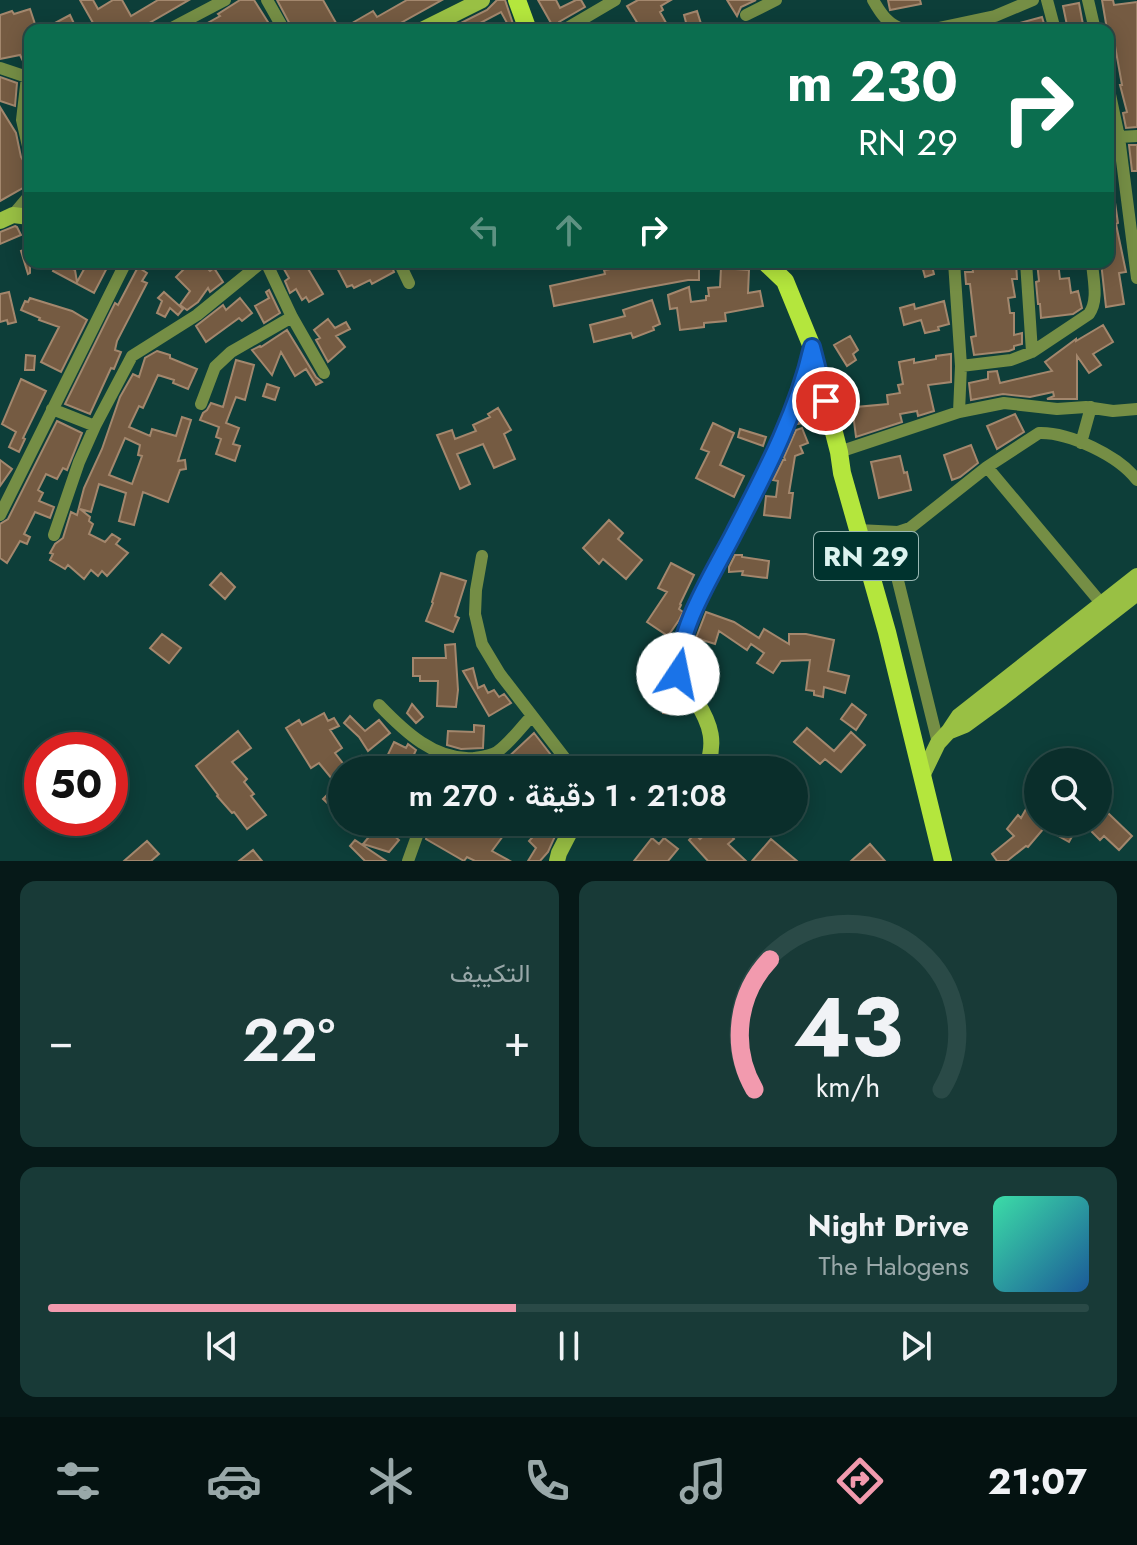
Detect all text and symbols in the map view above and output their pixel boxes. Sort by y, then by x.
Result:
text: 230 m [787,41,958,122]
icon: right [986,56,1090,160]
text: RN 29 [858,116,958,168]
icon: left [463,208,507,252]
icon: ahead [547,208,591,252]
icon: right [631,208,675,252]
pin [792,367,860,435]
icon: arrive [804,379,848,423]
road number: RN 29 [814,532,918,580]
position arrow [636,632,720,716]
speed limit sign: 50 [24,732,128,836]
map controls [1024,748,1112,836]
button: search [1024,748,1112,836]
text: 21:08 · 1 دقيقة · 270 m [409,774,727,817]
text: التكييف [450,954,531,992]
text: 43 [793,967,903,1087]
text: 22° [242,997,335,1084]
text: − [48,1009,74,1073]
text: + [503,1009,530,1073]
text: km/h [815,1066,880,1108]
text: Night Drive [808,1204,969,1247]
text: The Halogens [818,1247,969,1285]
icon: previous [200,1324,244,1368]
icon: pause [547,1324,591,1368]
icon: next [894,1324,938,1368]
icon: filters [50,1453,106,1509]
icon: car [206,1453,262,1509]
icon: climate [363,1453,419,1509]
icon: phone [519,1453,575,1509]
icon: music [675,1453,731,1509]
icon: directions [832,1453,888,1509]
text: 21:07 [988,1455,1087,1507]

